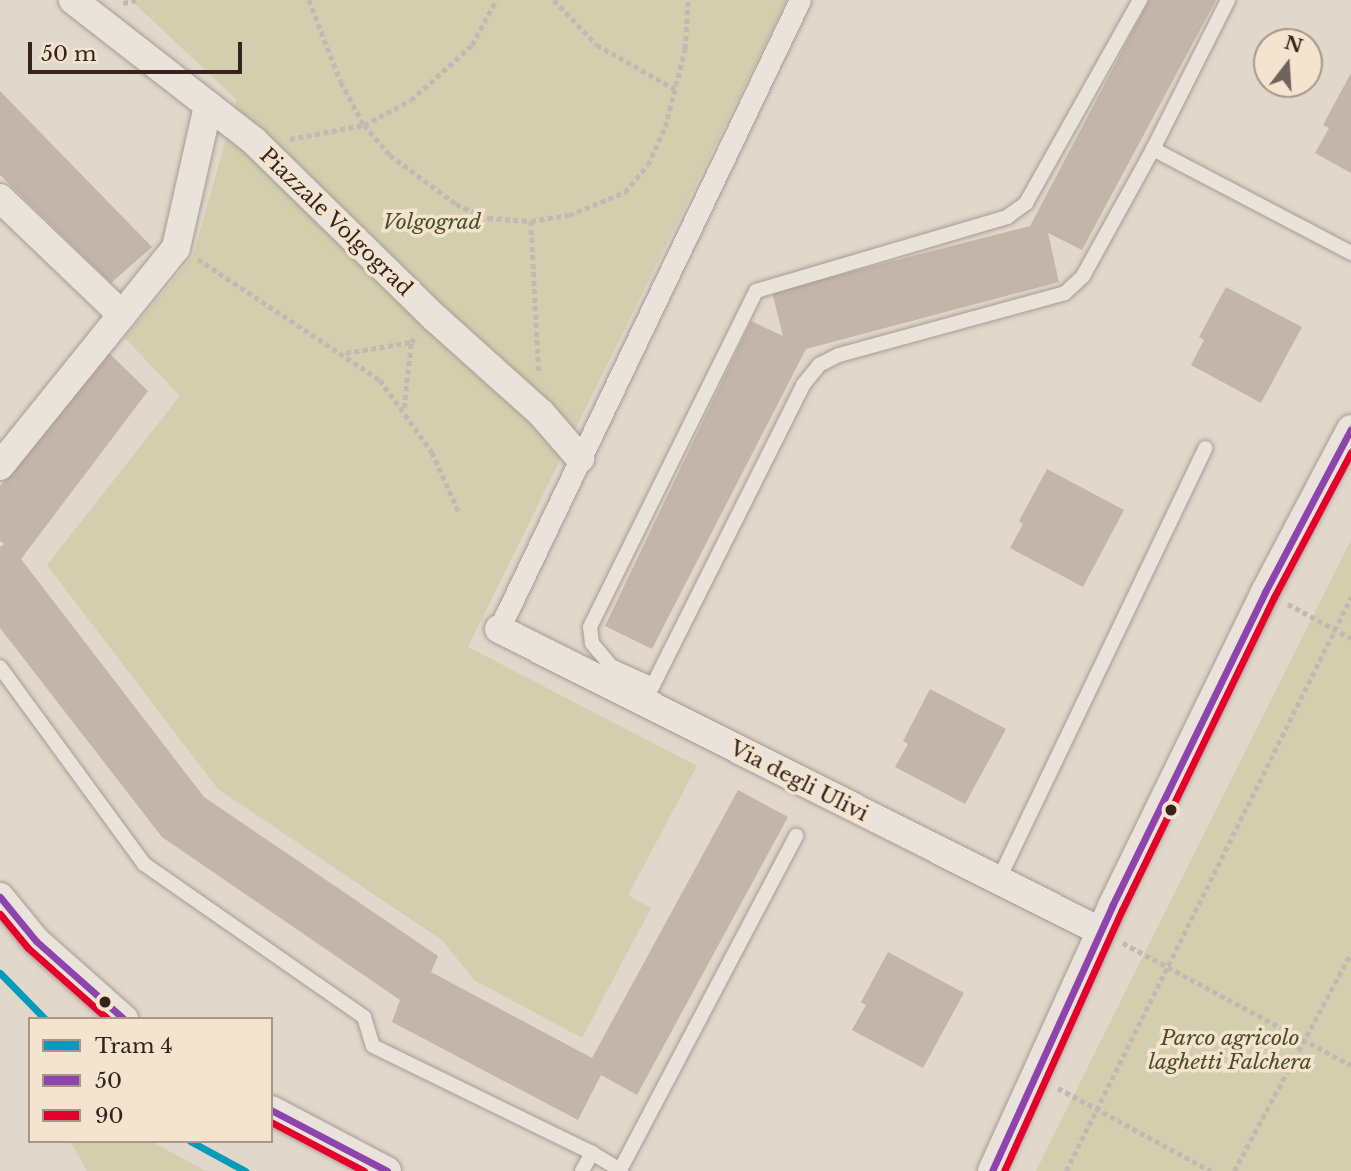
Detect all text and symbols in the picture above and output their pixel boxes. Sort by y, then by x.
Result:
scale bar [32,28,245,72]
north arrow [1253,28,1323,98]
text: N [1282,31,1306,58]
text: 50 m [41,41,96,67]
street label: Piazzale Volgograd [254,142,418,302]
park label: Volgograd [383,209,481,235]
street label: Via degli Ulivi [726,735,872,827]
unlabelled marker [1164,803,1178,817]
unlabelled marker [98,995,112,1009]
legend [28,1017,273,1143]
park label: Parco agricolo laghetti Falchera [1148,1025,1312,1075]
text: Tram 4 [95,1033,173,1059]
text: 50 [95,1068,122,1094]
text: 90 [95,1103,124,1129]

